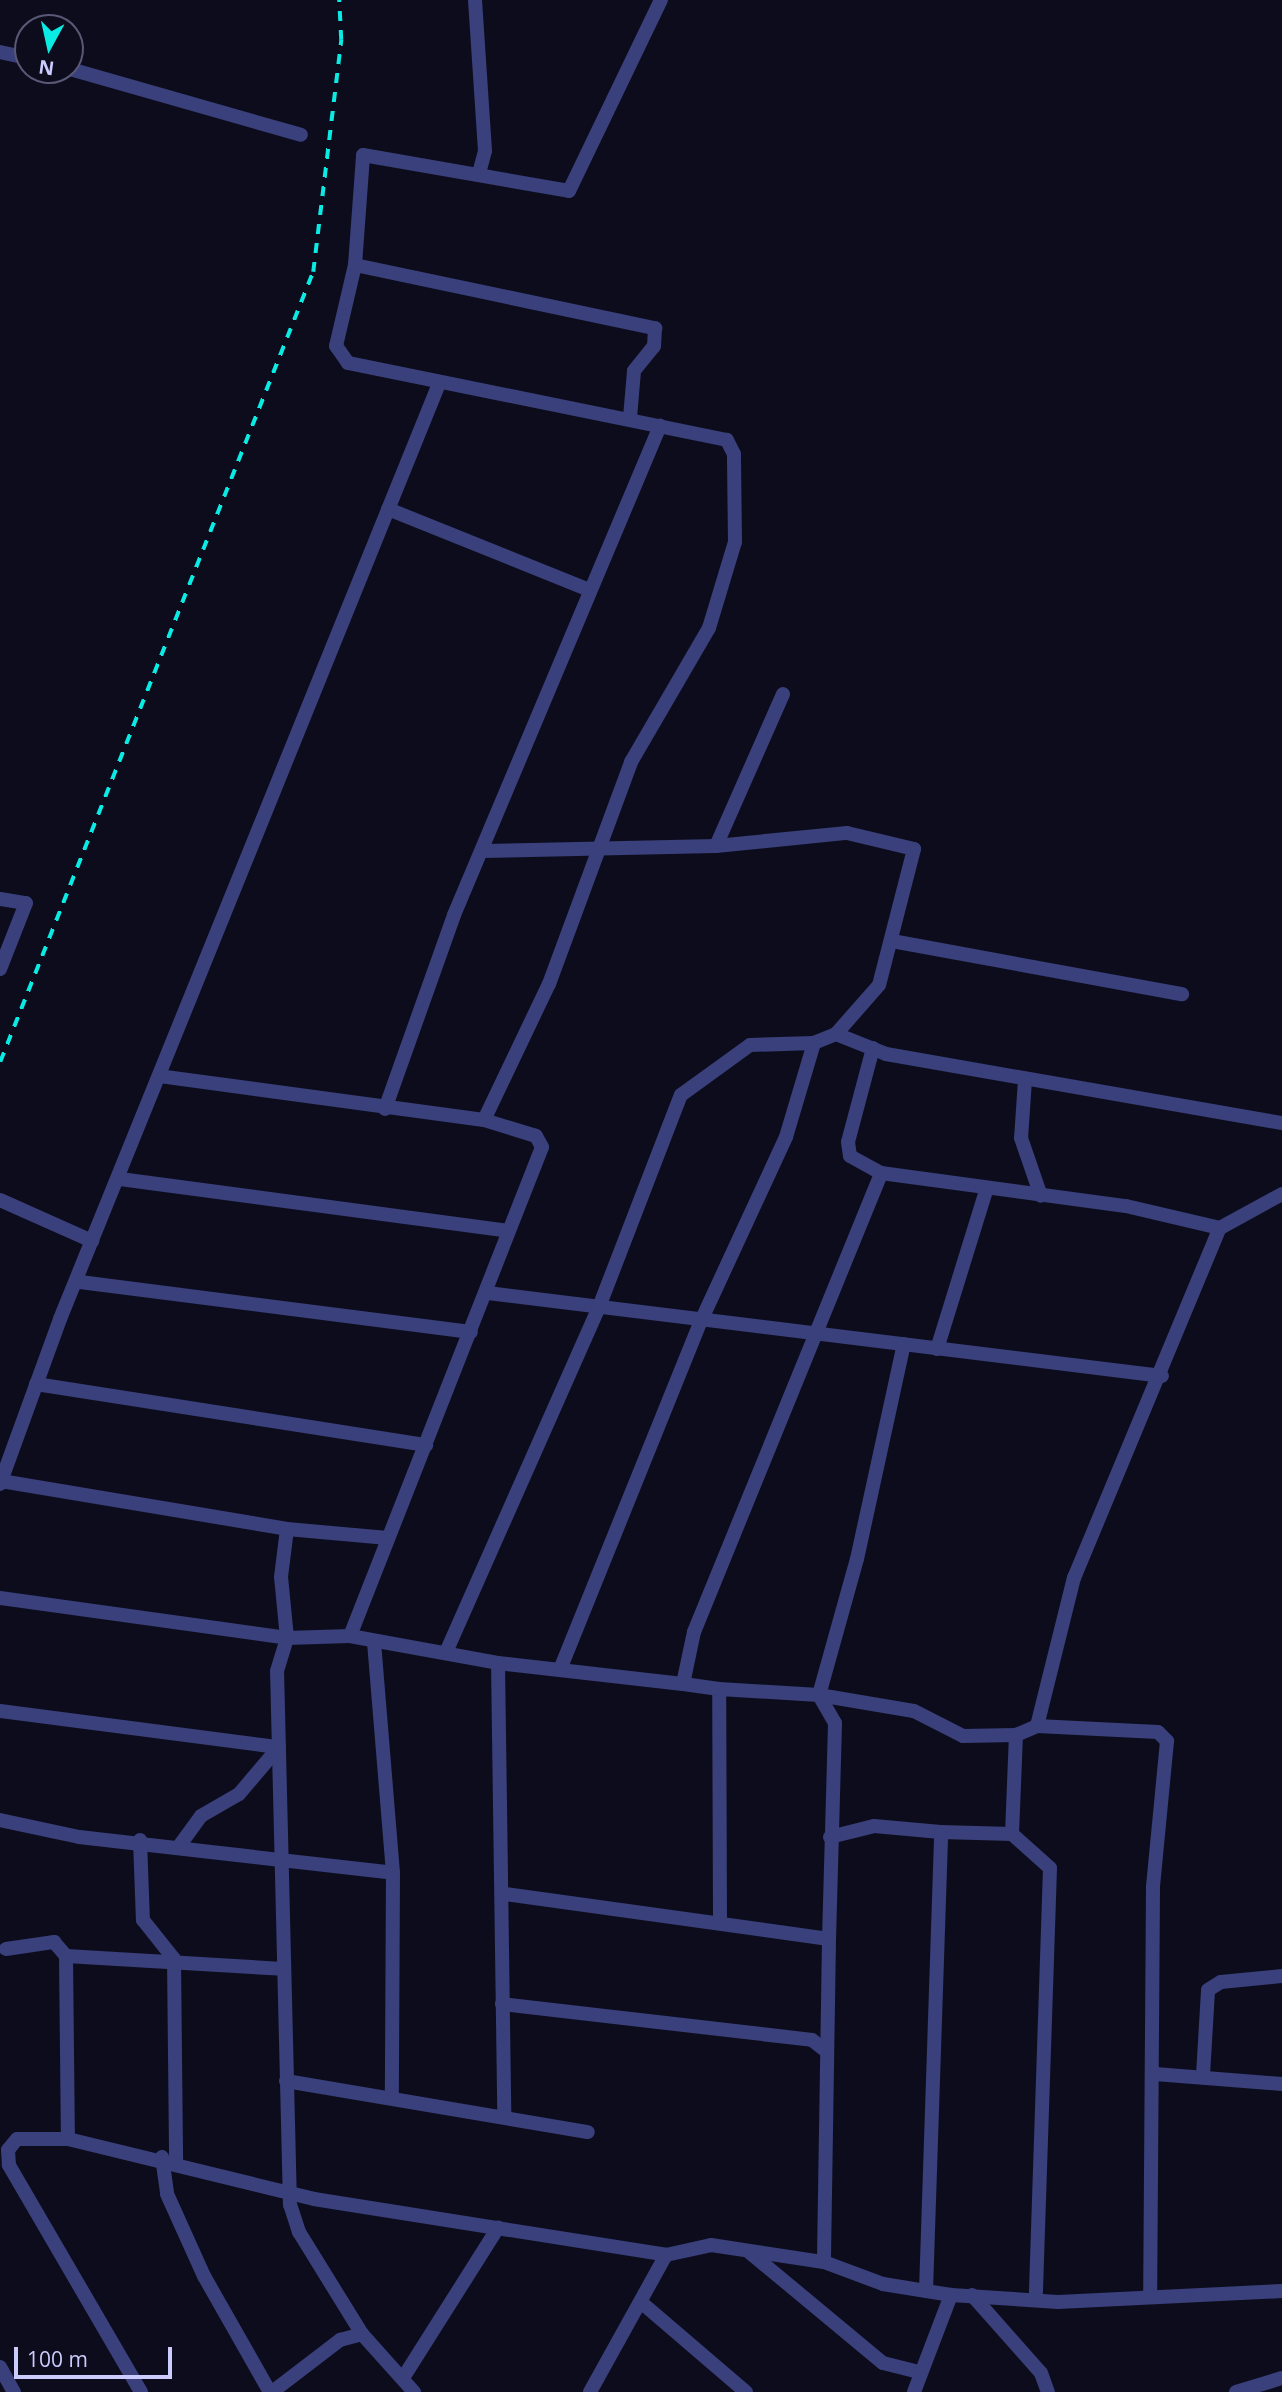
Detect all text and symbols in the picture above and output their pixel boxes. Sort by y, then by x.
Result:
north arrow [14,14,84,84]
text: N [37,54,56,82]
scale bar [18,2332,175,2376]
text: 100 m [27,2345,88,2373]

